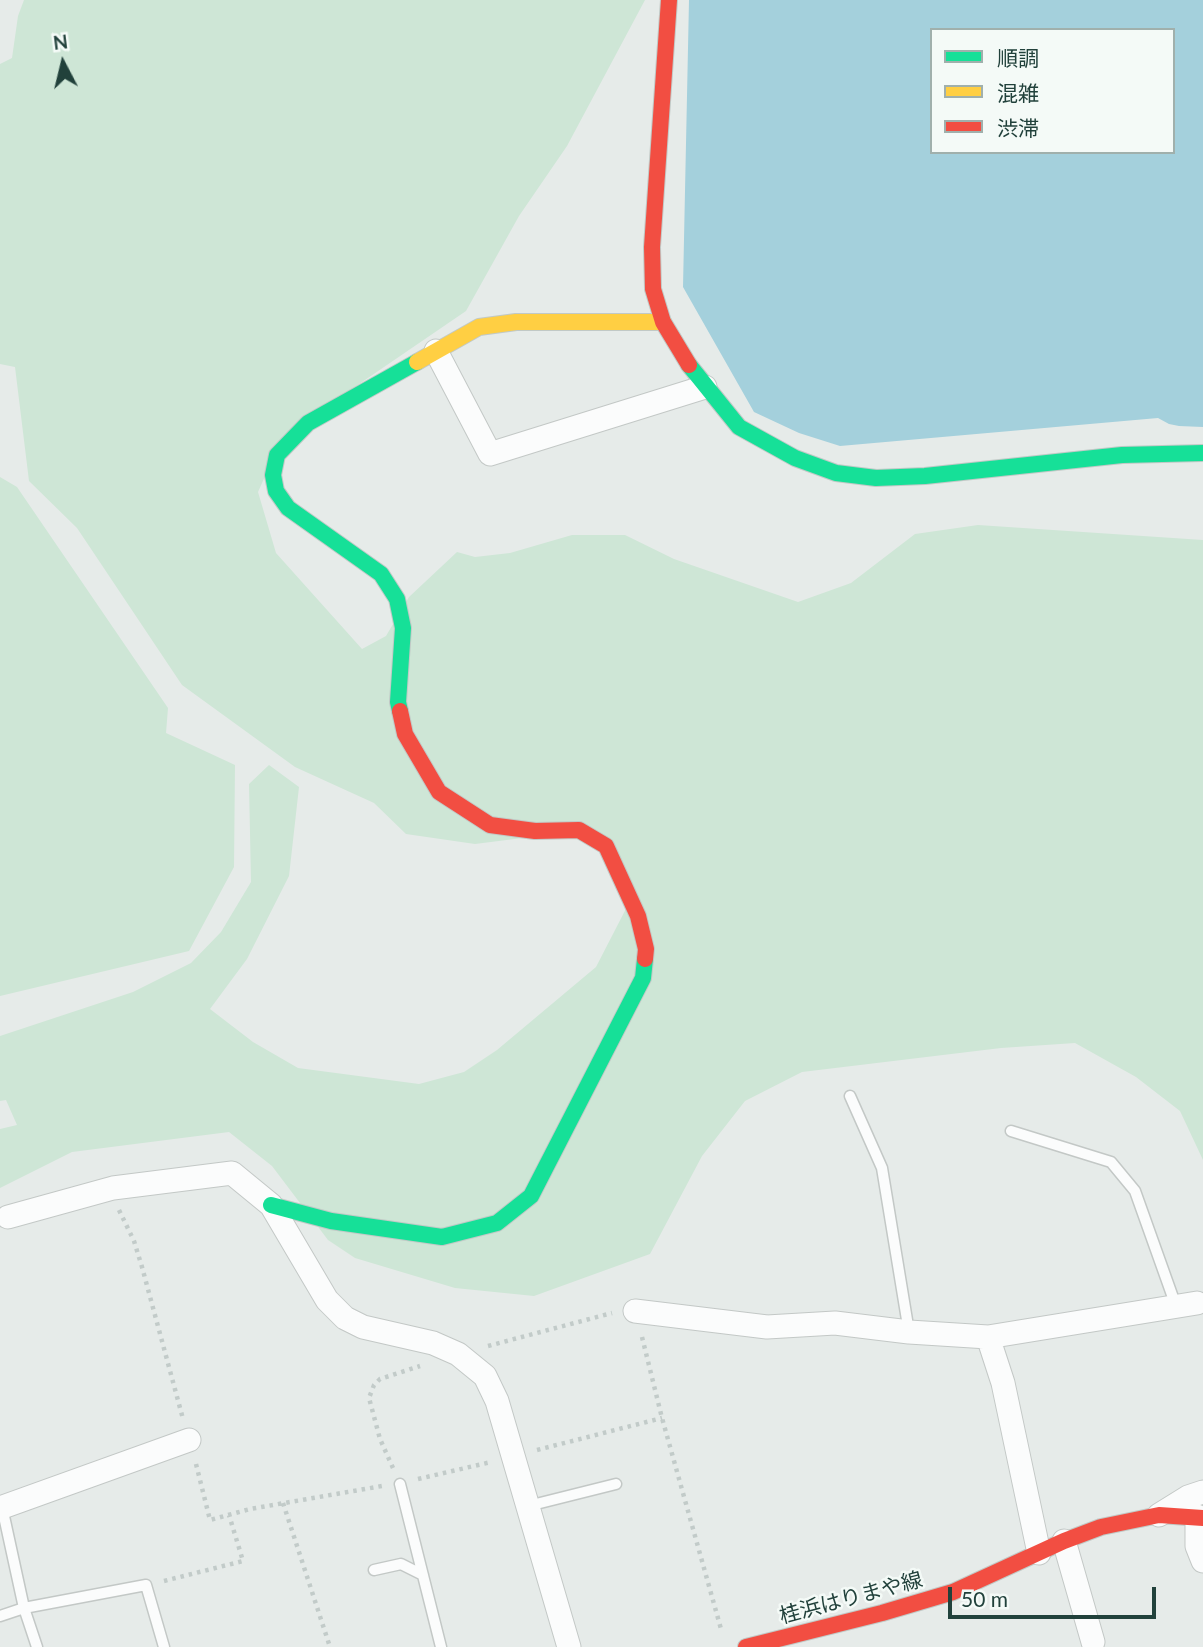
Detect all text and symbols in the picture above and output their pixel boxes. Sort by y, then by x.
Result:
north arrow [28,28,98,98]
legend [930,28,1175,154]
text: N [52,29,69,54]
text: 順調 [997,45,1039,70]
text: 混雑 [997,80,1039,105]
text: 渋滞 [997,115,1039,140]
street label: 桂浜はりまや線 [777,1567,925,1629]
scale bar [951,1574,1159,1618]
text: 50 m [961,1586,1008,1611]

